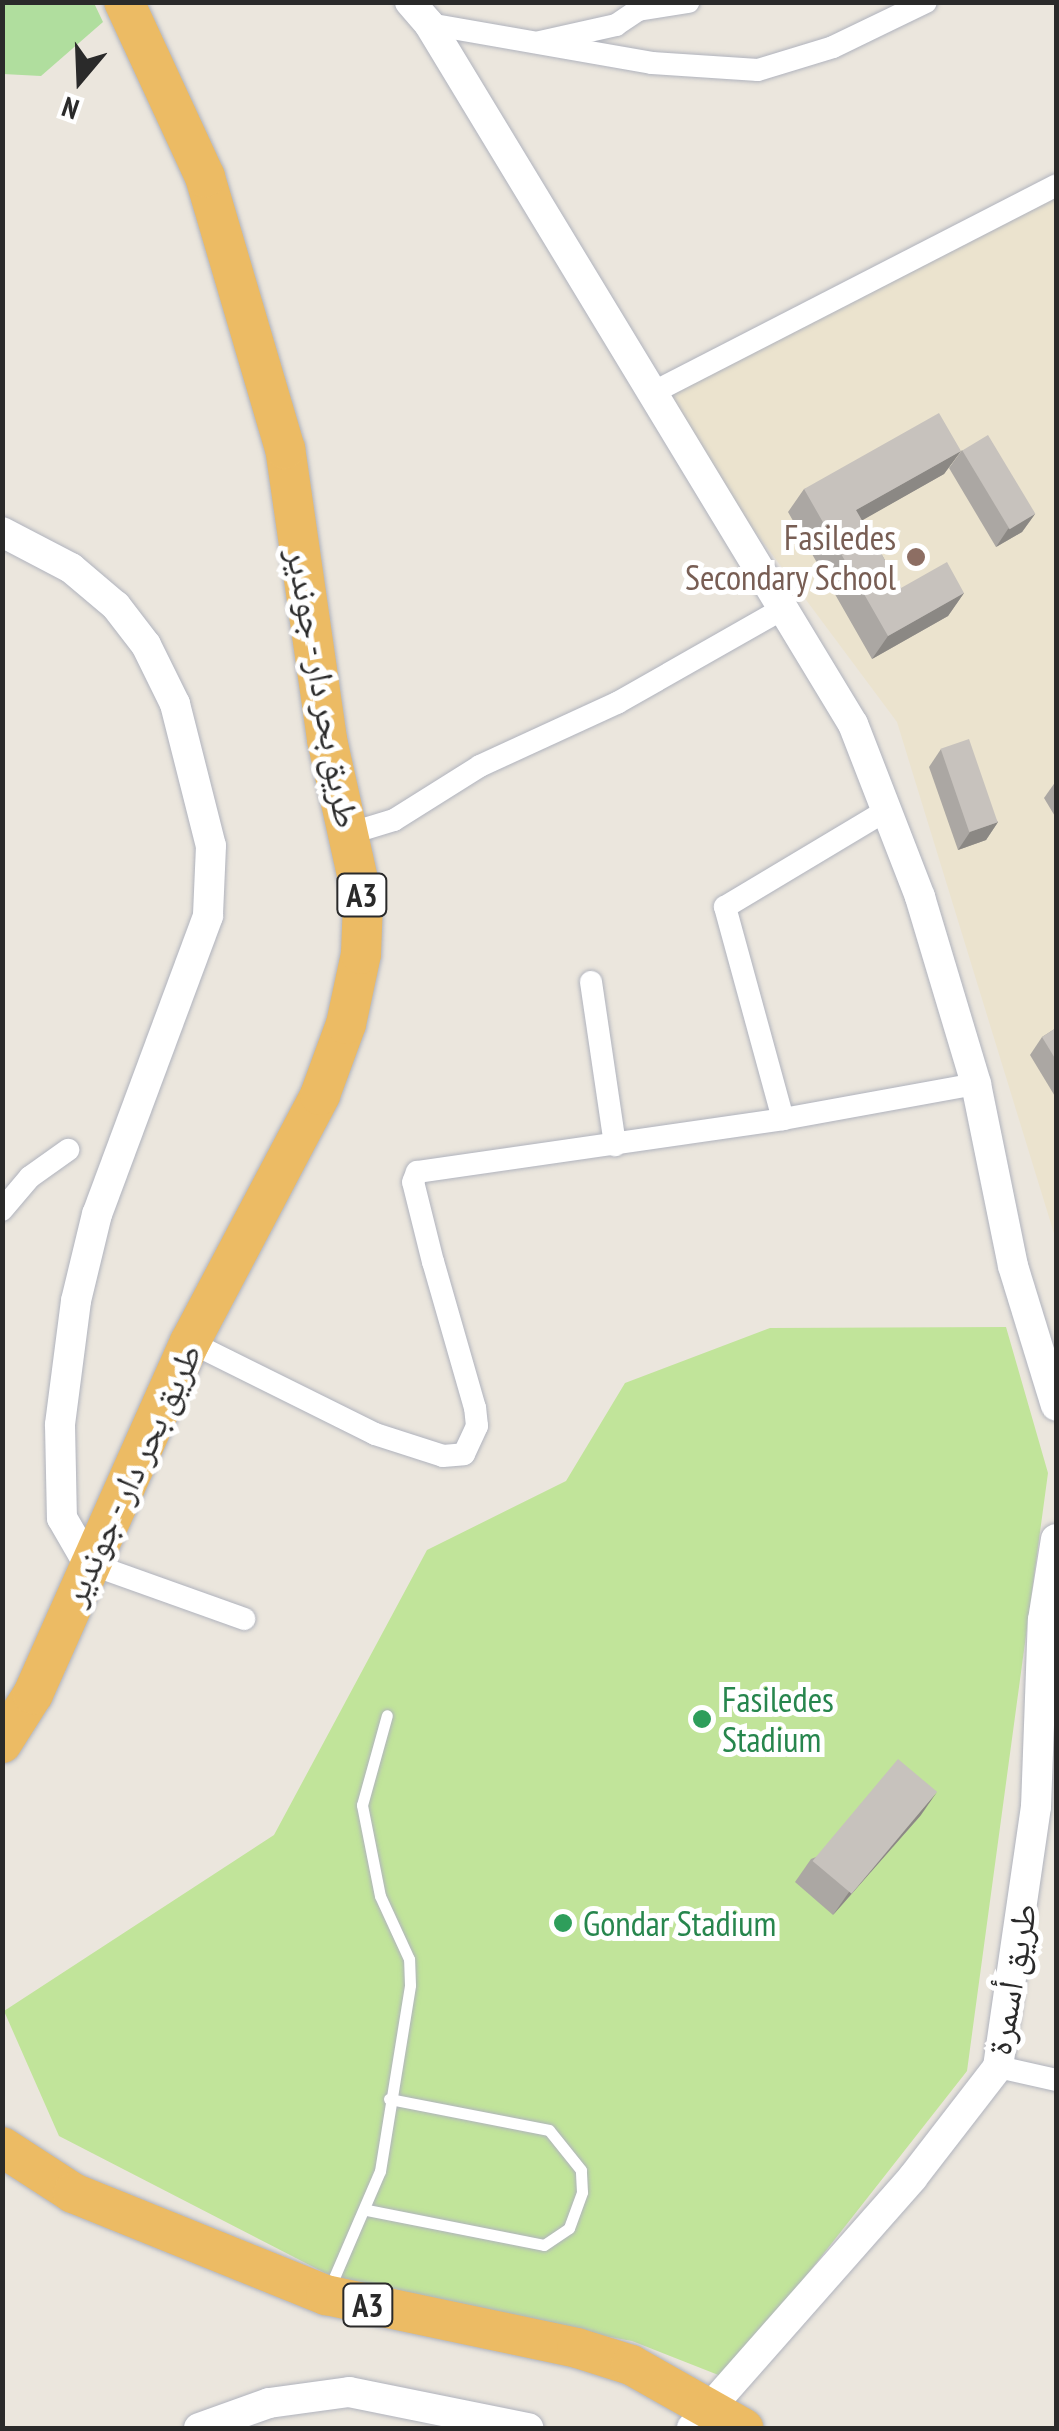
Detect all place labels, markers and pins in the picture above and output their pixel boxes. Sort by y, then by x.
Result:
place label: Fasiledes Secondary School [684,516,896,598]
marker: Fasiledes Secondary School [905,546,927,568]
place label: Fasiledes Stadium [722,1678,834,1760]
marker: Fasiledes Stadium [691,1708,713,1730]
place label: Gondar Stadium [583,1902,776,1944]
marker: Gondar Stadium [552,1912,574,1934]

